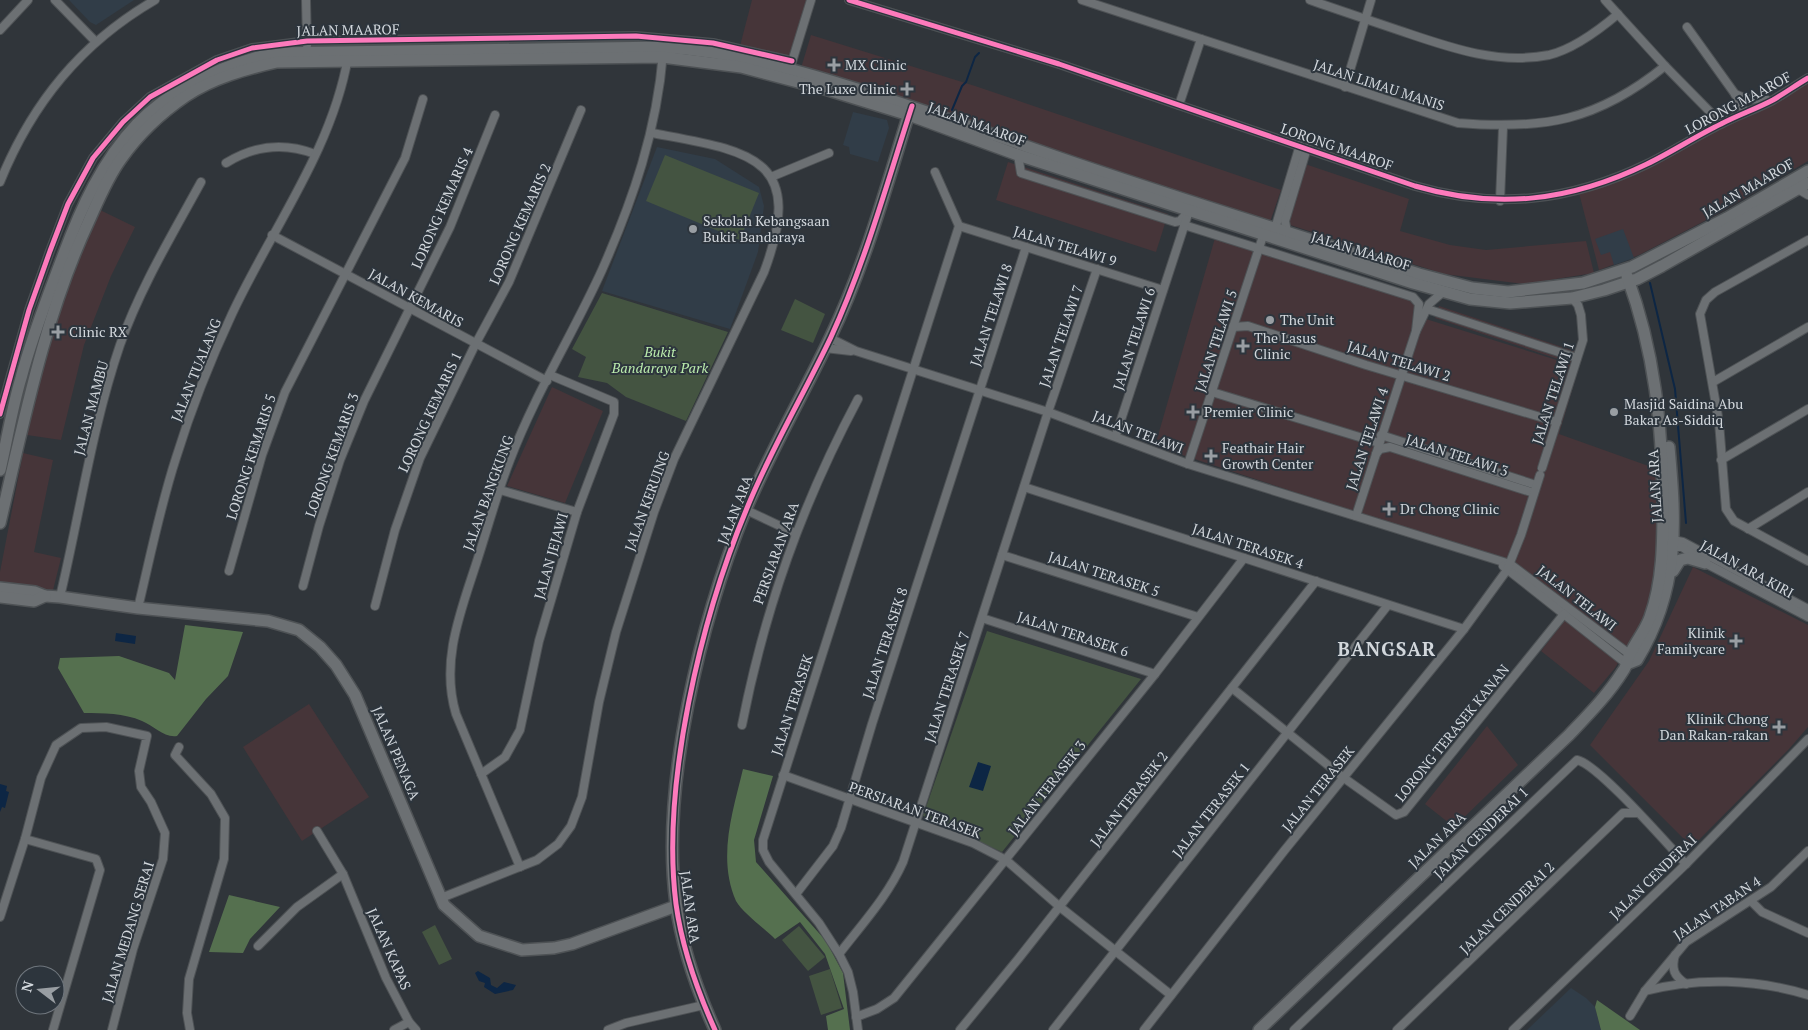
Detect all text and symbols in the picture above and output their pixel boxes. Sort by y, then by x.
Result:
street label: JALAN MAAROF [296,19,400,40]
street label: JALAN LIMAU MANIS [1311,54,1447,115]
place label: MX Clinic [845,55,906,74]
marker: MX Clinic [827,58,841,72]
street label: LORONG MAAROF [1681,67,1794,139]
place label: The Luxe Clinic [799,79,896,98]
marker: The Luxe Clinic [900,82,914,96]
street label: JALAN MAAROF [926,97,1029,150]
street label: LORONG MAAROF [1278,118,1396,175]
street label: LORONG KEMARIS 4 [406,144,477,271]
street label: JALAN MAAROF [1698,154,1797,222]
street label: LORONG KEMARIS 2 [484,160,555,287]
place label: Sekolah Kebangsaan Bukit Bandaraya [703,211,830,246]
street label: JALAN TELAWI 9 [1011,221,1119,270]
marker: Sekolah Kebangsaan Bukit Bandaraya [687,223,699,235]
street label: JALAN MAAROF [1309,226,1413,275]
street label: JALAN TELAWI 8 [965,261,1016,369]
street label: JALAN KEMARIS [366,264,467,331]
street label: JALAN TELAWI 7 [1034,282,1087,389]
street label: JALAN TELAWI 6 [1108,285,1159,393]
street label: JALAN TELAWI 5 [1190,287,1241,395]
place label: The Unit [1280,310,1335,329]
marker: The Unit [1264,314,1276,326]
street label: JALAN TUALANG [166,315,225,424]
place label: Clinic RX [69,322,128,341]
marker: Clinic RX [51,325,65,339]
place label: The Lasus Clinic [1254,328,1316,363]
street label: JALAN TELAWI 2 [1345,336,1453,385]
marker: The Lasus Clinic [1236,339,1250,353]
street label: JALAN TELAWI 1 [1527,339,1578,447]
park label: Bukit Bandaraya Park [611,342,708,377]
street label: LORONG KEMARIS 1 [393,348,466,475]
street label: JALAN MAMBU [69,358,112,457]
street label: JALAN TELAWI 4 [1341,385,1392,493]
street label: LORONG KEMARIS 3 [300,390,363,520]
street label: LORONG KEMARIS 5 [221,392,280,522]
place label: Masjid Saidina Abu Bakar As-Siddiq [1624,394,1743,429]
place label: Premier Clinic [1204,402,1293,421]
street label: JALAN TELAWI [1090,405,1186,458]
marker: Premier Clinic [1186,405,1200,419]
marker: Masjid Saidina Abu Bakar As-Siddiq [1608,406,1620,418]
street label: JALAN TELAWI 3 [1403,429,1511,480]
street label: JALAN BANGKUNG [458,432,517,553]
place label: Feathair Hair Growth Center [1222,438,1314,473]
street label: JALAN KERUING [620,448,674,554]
marker: Feathair Hair Growth Center [1204,449,1218,463]
street label: JALAN ARA [1643,449,1666,523]
street label: JALAN ARA [713,472,757,547]
street label: PERSIARAN ARA [748,499,803,606]
place label: Dr Chong Clinic [1400,499,1499,518]
marker: Dr Chong Clinic [1382,502,1396,516]
street label: JALAN JEJAWI [529,510,572,601]
street label: JALAN TERASEK 4 [1190,519,1307,573]
street label: JALAN ARA KIRI [1697,535,1797,602]
street label: JALAN TERASEK 5 [1046,547,1162,600]
street label: JALAN TELAWI [1534,561,1621,635]
street label: JALAN TERASEK 8 [858,585,911,701]
street label: JALAN TERASEK 6 [1015,607,1132,661]
place label: Klinik Familycare [1657,623,1726,658]
street label: JALAN TERASEK 7 [920,629,973,745]
marker: Klinik Familycare [1729,634,1743,648]
district label: BANGSAR [1338,636,1436,661]
street label: JALAN TERASEK [766,651,817,758]
street label: LORONG TERASEK KANAN [1390,660,1513,805]
street label: JALAN PENAGA [368,703,425,803]
place label: Klinik Chong Dan Rakan-rakan [1660,709,1769,744]
marker: Klinik Chong Dan Rakan-rakan [1772,720,1786,734]
street label: JALAN TERASEK 3 [1003,736,1090,839]
street label: JALAN TERASEK [1277,741,1359,836]
street label: JALAN TERASEK 2 [1085,747,1172,850]
street label: JALAN TERASEK 1 [1167,758,1254,861]
street label: PERSIARAN TERASEK [846,777,985,843]
street label: JALAN CENDERAI 1 [1429,782,1532,883]
street label: JALAN ARA [1404,807,1470,872]
street label: JALAN CENDERAI [1605,830,1700,923]
street label: JALAN CENDERAI 2 [1455,857,1558,958]
street label: JALAN MEDANG SERAI [97,859,158,1005]
street label: JALAN ARA [676,869,705,945]
street label: JALAN TABAN 4 [1669,871,1765,944]
street label: JALAN KAPAS [363,905,416,993]
north arrow [15,965,65,1015]
text: N [16,978,38,994]

